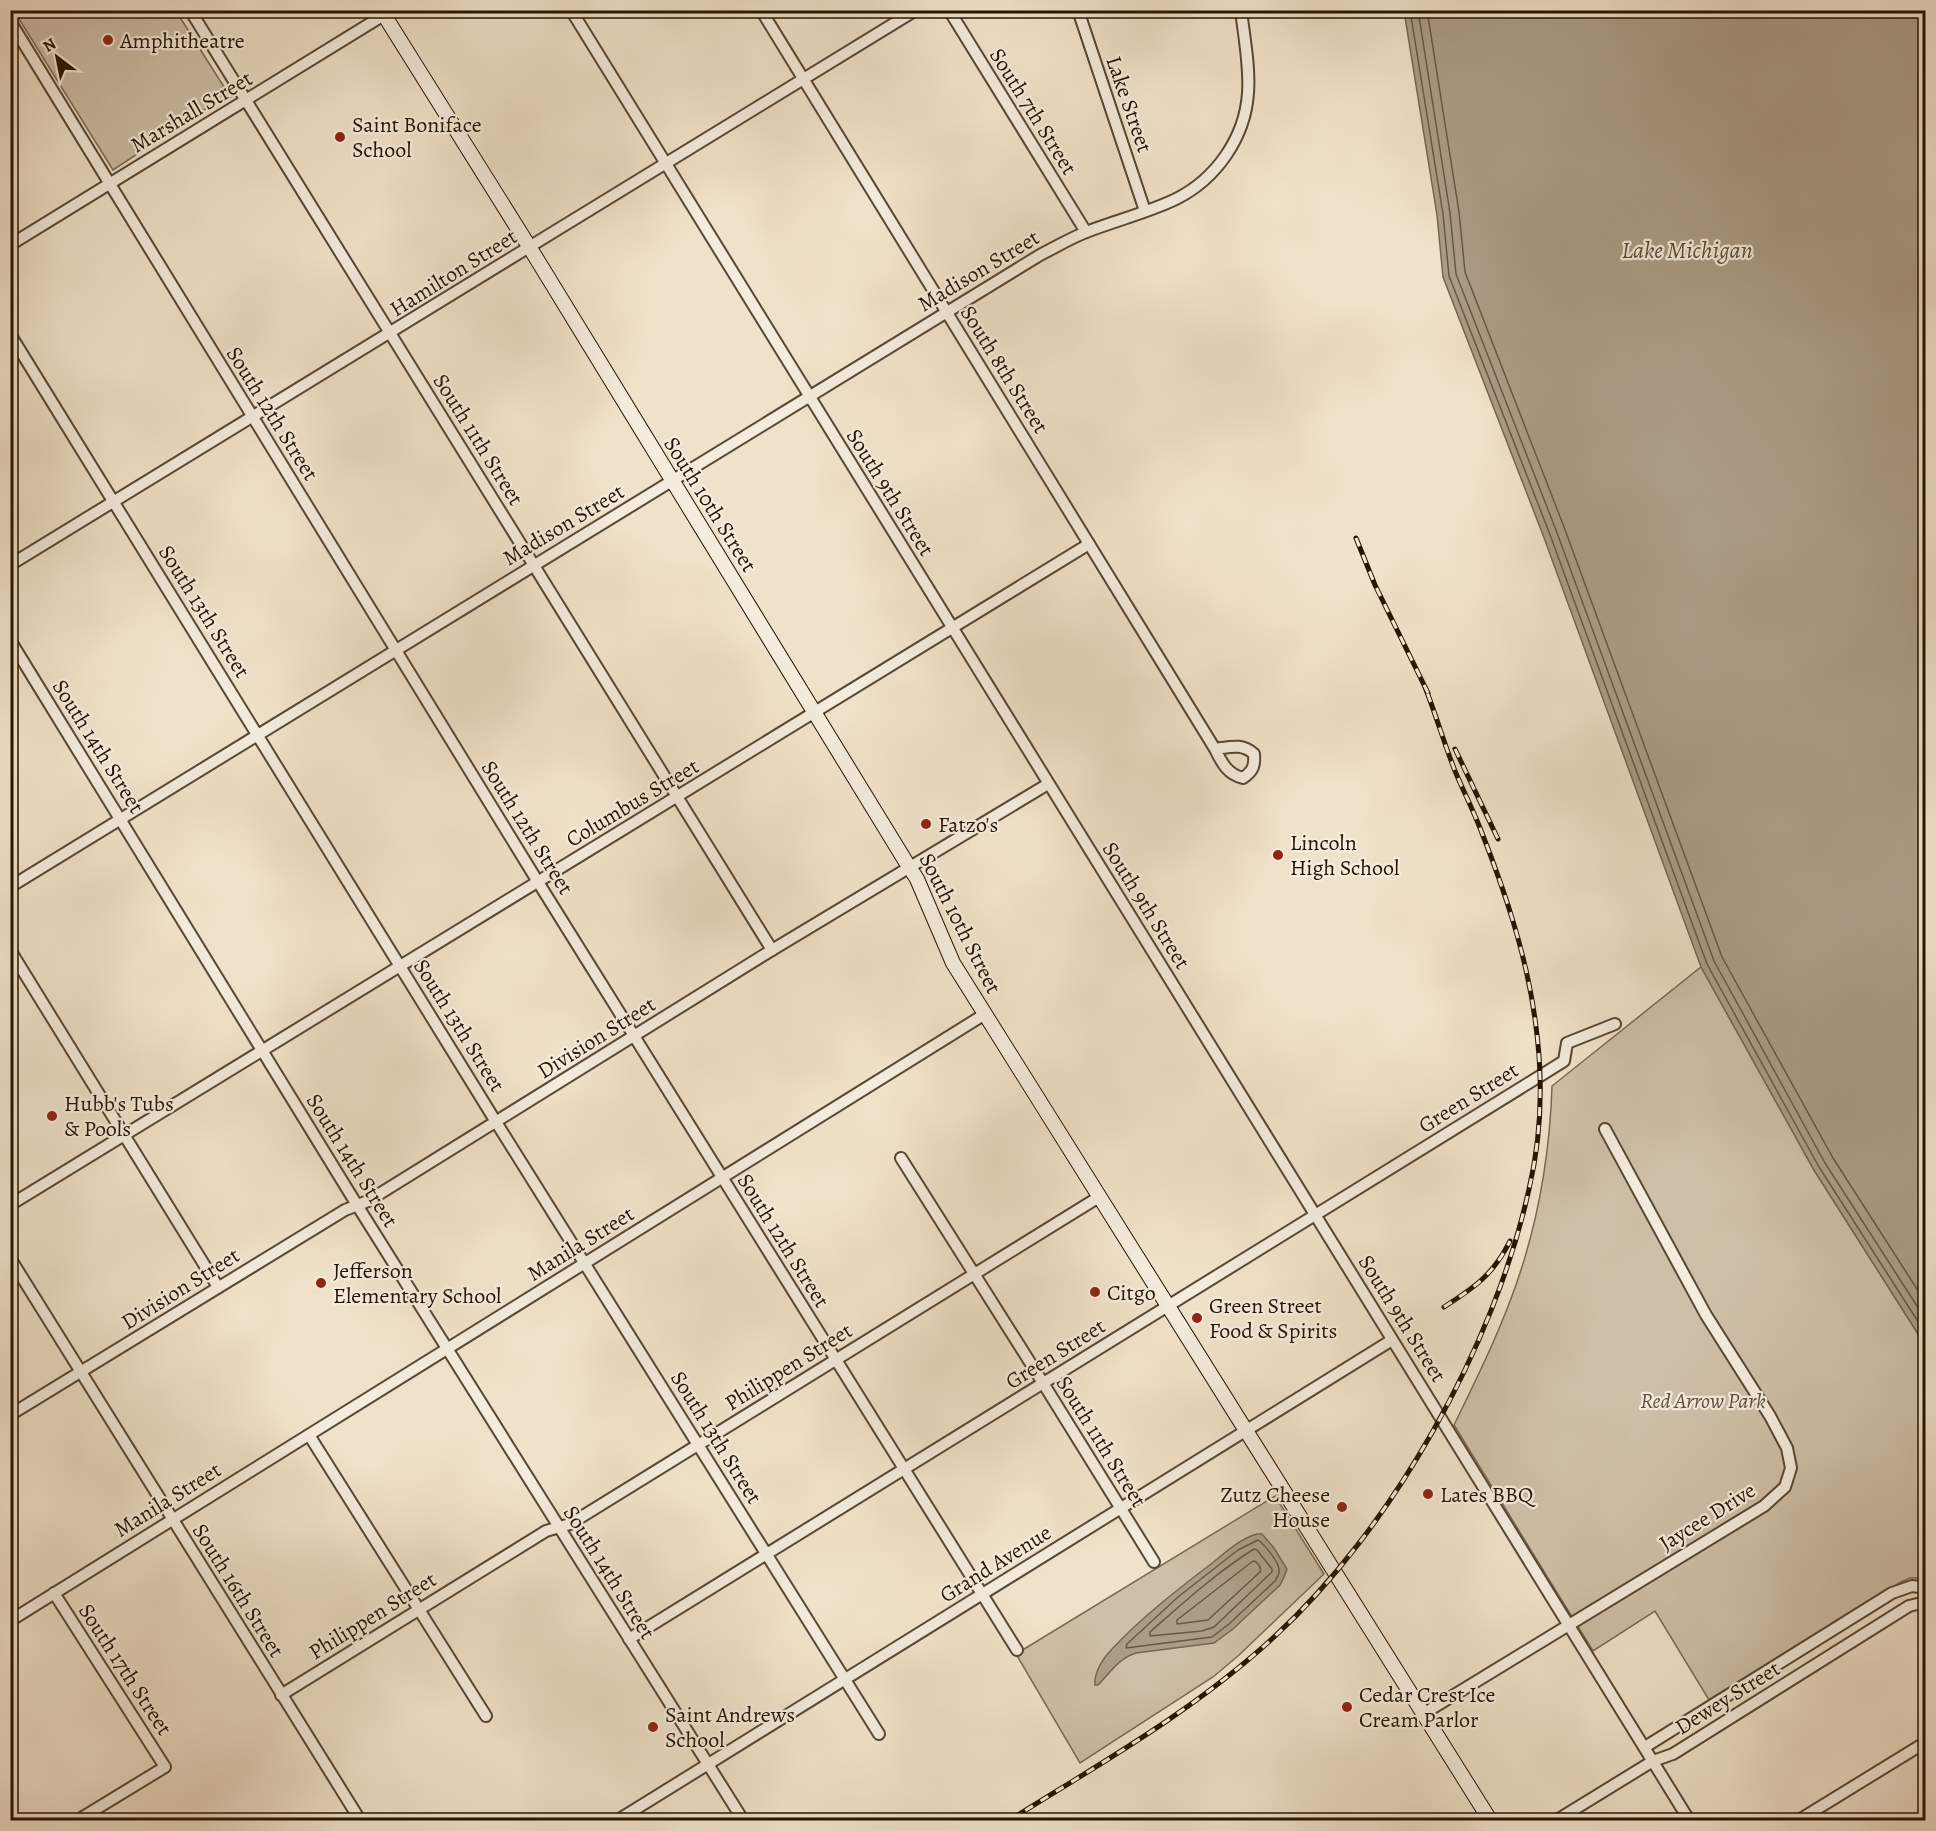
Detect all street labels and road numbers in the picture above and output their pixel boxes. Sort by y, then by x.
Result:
street label: South 7th Street [982,42,1084,181]
street label: Lake Street [1099,52,1160,157]
street label: Marshall Street [125,64,258,160]
street label: Hamilton Street [384,222,523,324]
street label: Madison Street [912,223,1045,319]
street label: South 8th Street [953,300,1055,439]
street label: South 12th Street [219,341,325,486]
street label: South 11th Street [426,368,531,511]
street label: South 9th Street [839,423,941,562]
street label: South 10th Street [657,431,764,578]
street label: Madison Street [497,477,630,573]
street label: South 13th Street [151,539,257,684]
street label: South 14th Street [45,674,151,819]
street label: Columbus Street [560,751,705,854]
street label: South 12th Street [474,755,580,900]
street label: South 9th Street [1095,836,1197,975]
street label: South 10th Street [912,848,1008,999]
street label: South 13th Street [406,953,512,1098]
street label: Division Street [532,990,661,1086]
street label: Green Street [1413,1055,1524,1140]
street label: South 14th Street [299,1088,405,1233]
street label: South 12th Street [730,1168,836,1313]
street label: Manila Street [521,1199,640,1289]
street label: Division Street [116,1241,245,1337]
street label: South 9th Street [1351,1249,1453,1388]
street label: Green Street [1000,1311,1111,1396]
street label: Philippen Street [719,1316,858,1418]
street label: South 13th Street [663,1365,769,1510]
street label: South 11th Street [1049,1370,1154,1513]
street label: Manila Street [108,1455,227,1545]
street label: Jaycee Drive [1654,1475,1761,1558]
street label: South 14th Street [556,1500,662,1645]
street label: South 16th Street [185,1518,291,1663]
street label: Grand Avenue [934,1518,1057,1610]
street label: Philippen Street [303,1565,442,1667]
street label: South 17th Street [71,1598,179,1741]
street label: Dewey Street [1669,1654,1786,1742]

